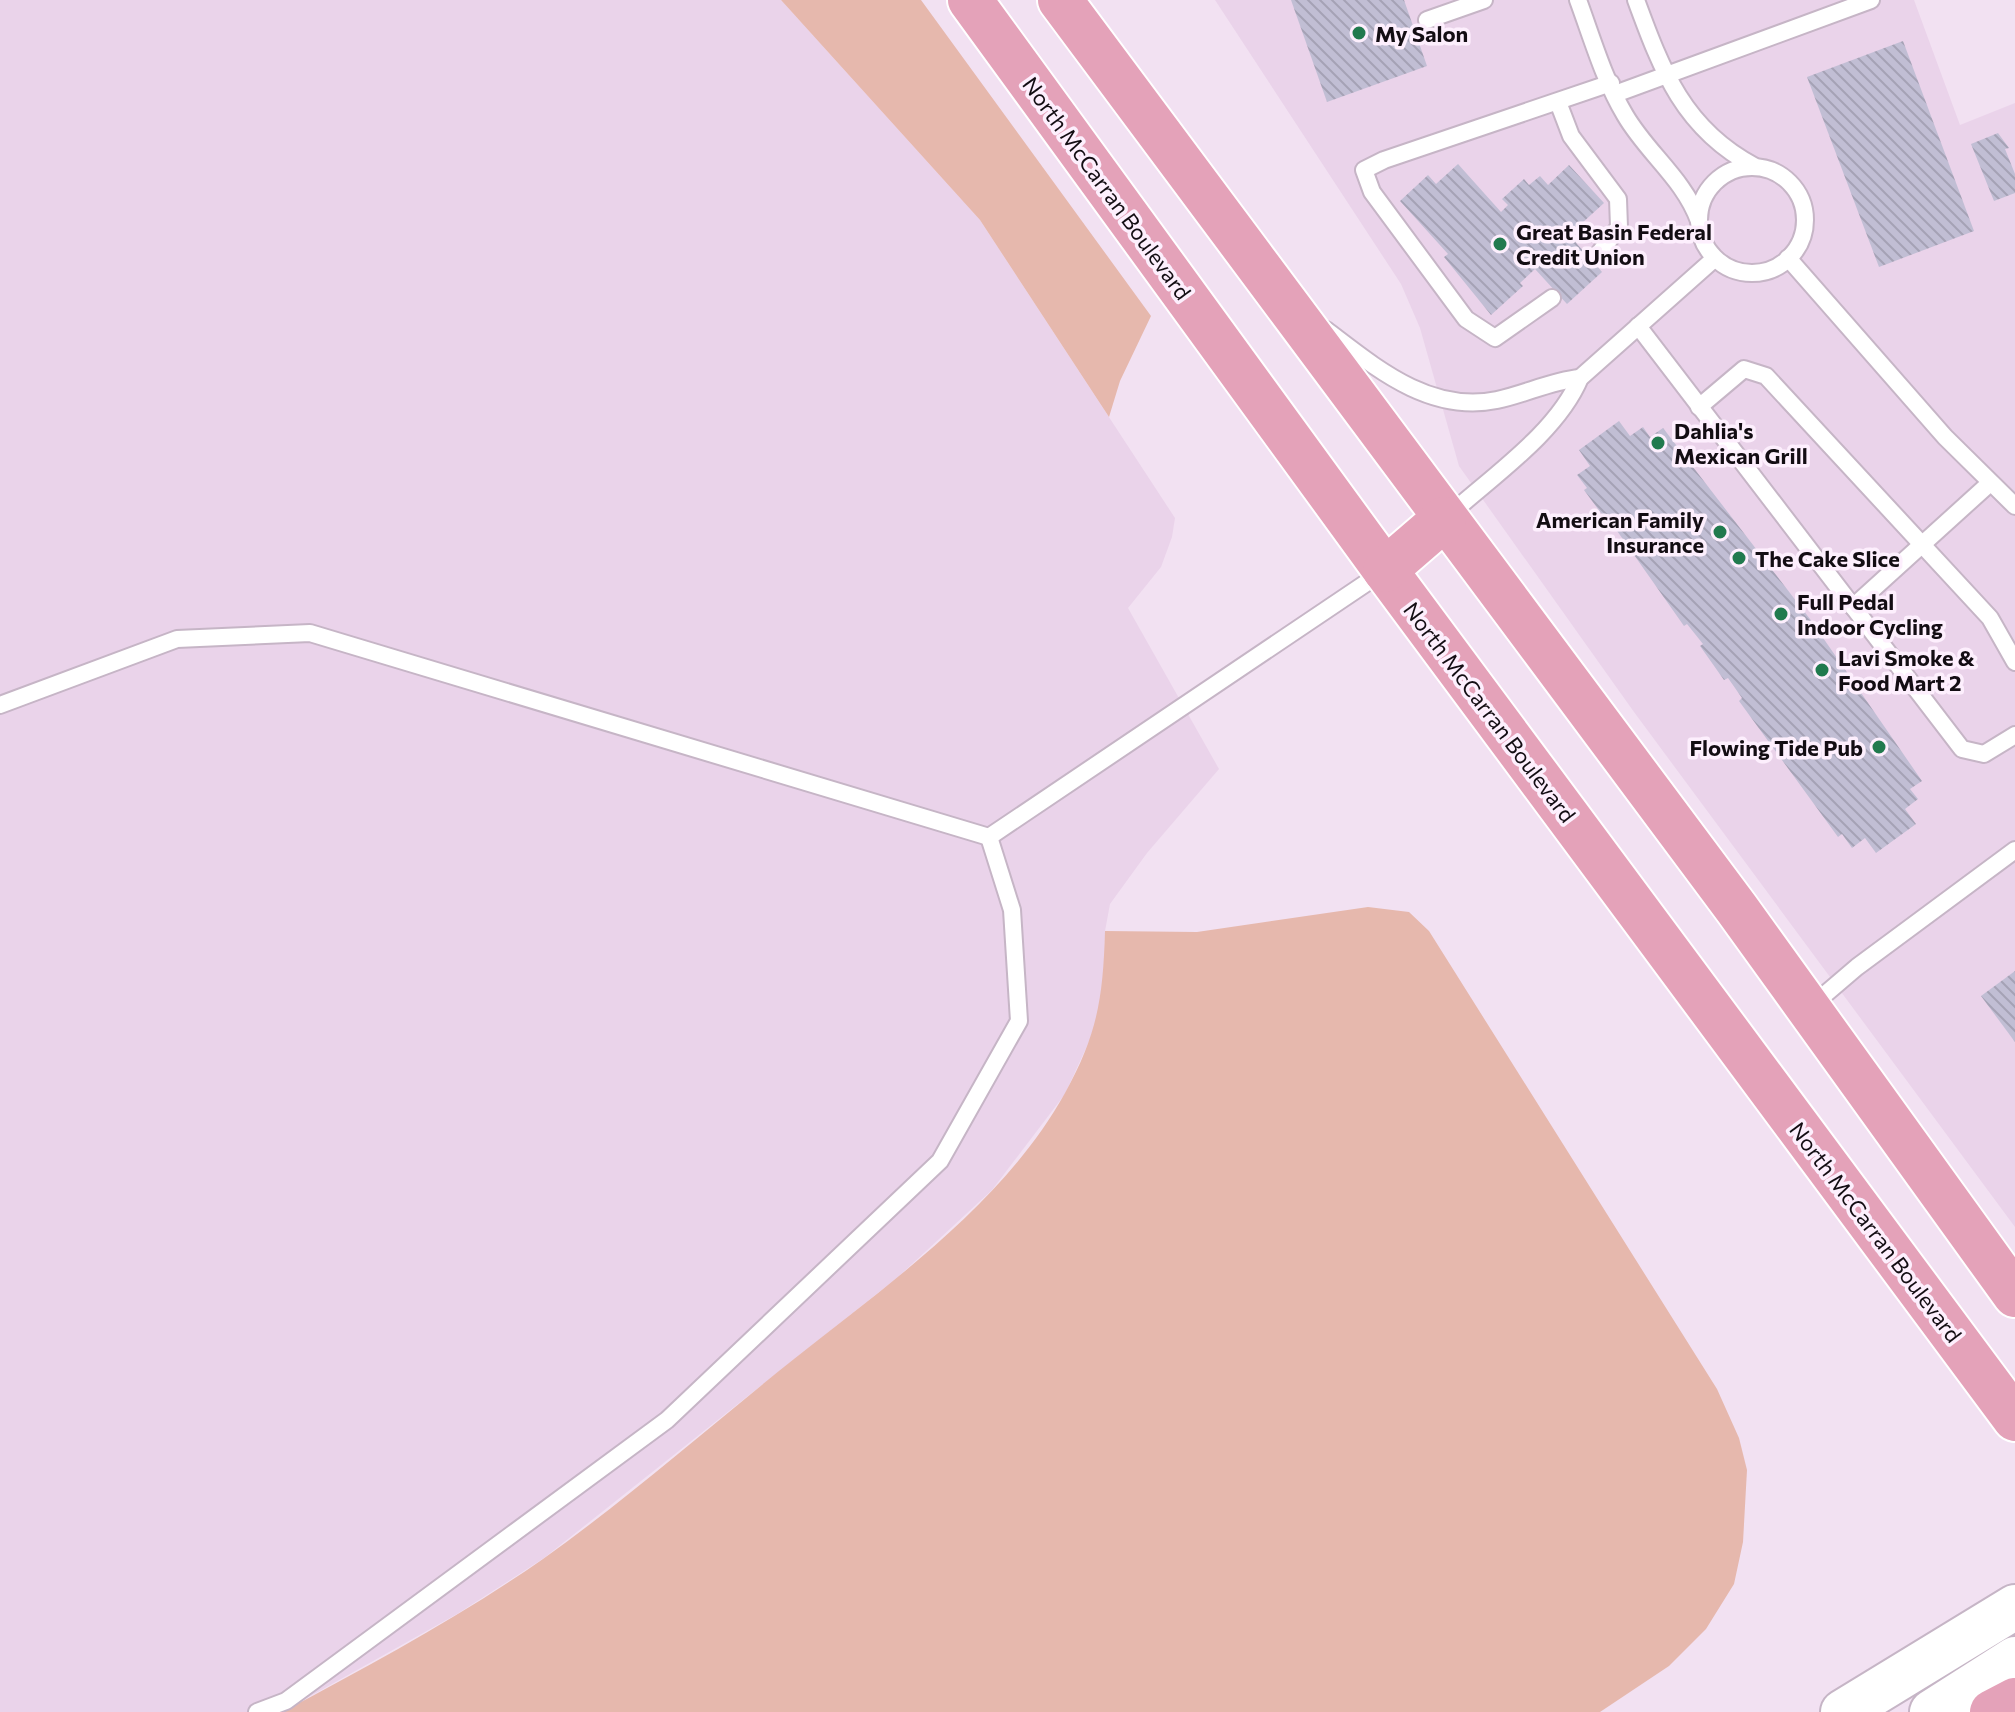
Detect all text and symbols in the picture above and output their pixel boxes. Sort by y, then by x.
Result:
place label: My Salon [1375,20,1468,47]
marker: My Salon [1350,24,1368,42]
street label: North McCarran Boulevard [1017,71,1197,305]
place label: Great Basin Federal Credit Union [1516,218,1712,270]
marker: Great Basin Federal Credit Union [1491,235,1509,253]
place label: Dahlia's Mexican Grill [1674,417,1808,469]
marker: Dahlia's Mexican Grill [1649,434,1667,452]
place label: American Family Insurance [1536,506,1704,558]
marker: American Family Insurance [1711,523,1729,541]
place label: The Cake Slice [1755,545,1900,572]
marker: The Cake Slice [1730,549,1748,567]
place label: Full Pedal Indoor Cycling [1797,588,1943,640]
street label: North McCarran Boulevard [1398,597,1582,827]
marker: Full Pedal Indoor Cycling [1772,605,1790,623]
place label: Lavi Smoke & Food Mart 2 [1838,644,1975,696]
marker: Lavi Smoke & Food Mart 2 [1813,661,1831,679]
place label: Flowing Tide Pub [1689,734,1863,761]
marker: Flowing Tide Pub [1870,738,1888,756]
street label: North McCarran Boulevard [1784,1117,1968,1347]

